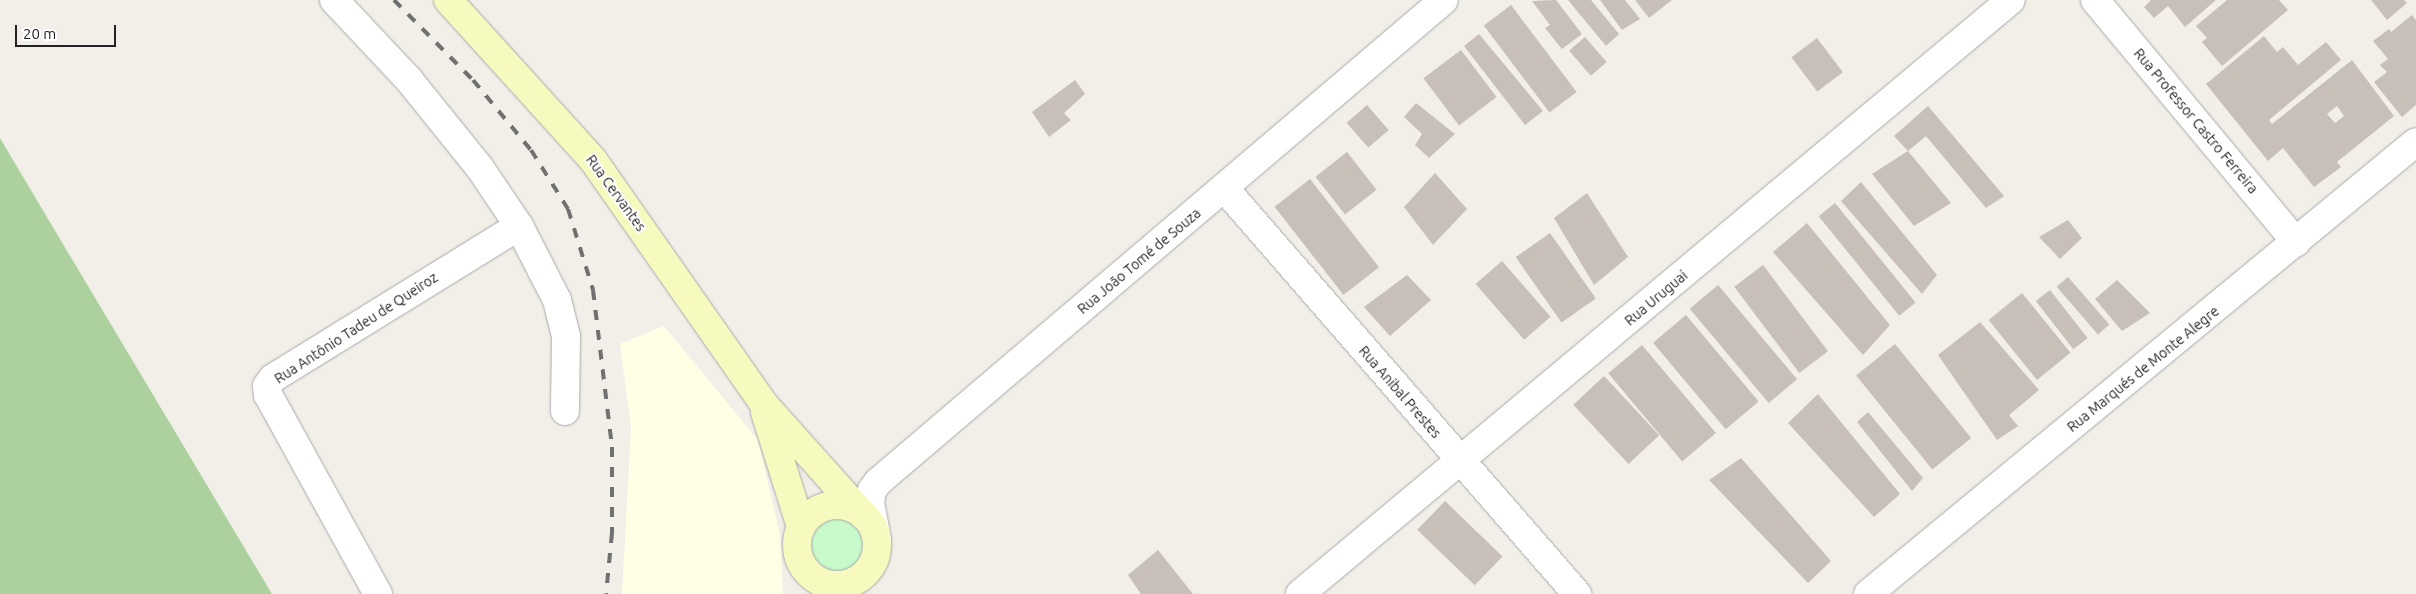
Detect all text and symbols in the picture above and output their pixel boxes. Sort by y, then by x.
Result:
scale bar [18,15,119,47]
text: 20 m [23,25,56,42]
street label: Rua Professor Castro Ferreira [2130,45,2262,197]
street label: Rua Cervantes [583,152,649,234]
street label: Rua João Tomé de Souza [1074,205,1204,317]
street label: Rua Uruguai [1621,267,1691,329]
street label: Rua Antônio Tadeu de Queiroz [271,269,441,387]
street label: Rua Marqués de Monte Alegre [2064,303,2222,435]
street label: Rua Anibal Prestes [1355,342,1445,442]

